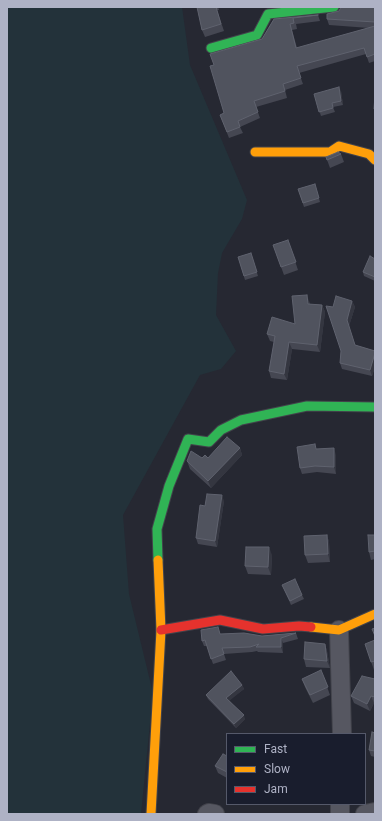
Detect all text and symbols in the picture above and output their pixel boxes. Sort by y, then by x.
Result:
legend [226,733,366,805]
text: Fast [264,742,287,756]
text: Slow [264,762,290,776]
text: Jam [264,782,288,796]

